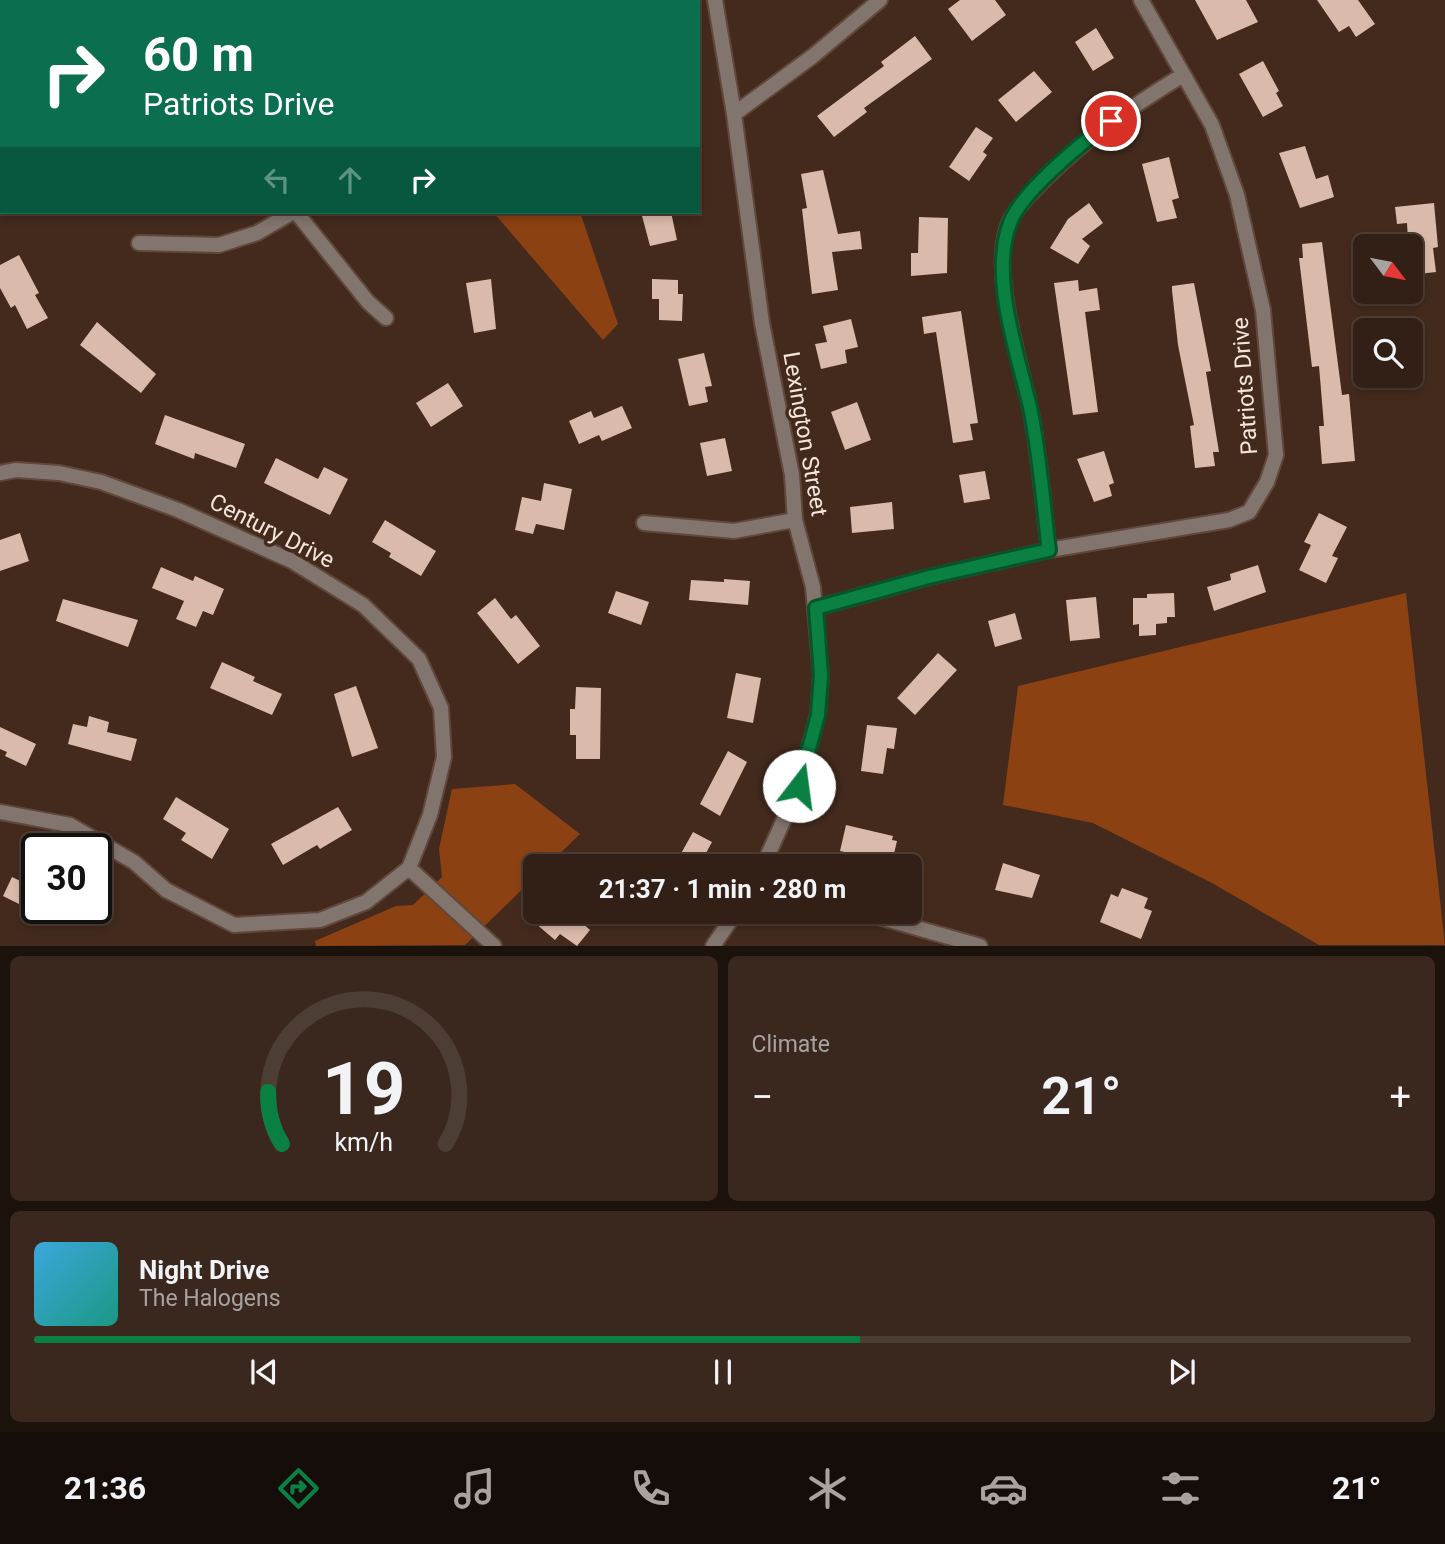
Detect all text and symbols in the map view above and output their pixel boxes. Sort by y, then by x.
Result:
text: 60 m [143,26,254,83]
icon: right [28,28,119,119]
text: Patriots Drive [143,85,335,123]
pin [1081,91,1141,151]
icon: arrive [1092,102,1130,140]
icon: left [258,161,296,199]
icon: ahead [331,161,369,199]
icon: right [404,161,442,199]
north arrow [1353,234,1423,304]
map controls [1353,234,1423,388]
street label: Patriots Drive [1227,316,1263,456]
button: search [1353,318,1423,388]
street label: Lexington Street [777,350,833,518]
street label: Century Drive [205,488,339,574]
position arrow [762,749,836,823]
speed limit sign: 30 [21,833,112,924]
text: 21:37 · 1 min · 280 m [599,874,846,904]
text: Climate [752,1031,830,1058]
text: 19 [322,1047,406,1133]
text: 21° [1041,1066,1121,1127]
text: − [752,1075,773,1119]
text: + [1389,1075,1411,1119]
text: km/h [334,1128,393,1157]
text: Night Drive [139,1255,269,1285]
text: The Halogens [139,1285,281,1312]
icon: previous [245,1353,283,1391]
icon: pause [704,1353,742,1391]
icon: next [1163,1353,1201,1391]
icon: directions [274,1464,323,1513]
icon: music [450,1464,499,1513]
icon: phone [626,1464,675,1513]
icon: climate [803,1464,852,1513]
icon: car [979,1464,1028,1513]
icon: filters [1156,1464,1205,1513]
text: 21:36 [64,1469,146,1507]
text: 21° [1332,1469,1381,1507]

